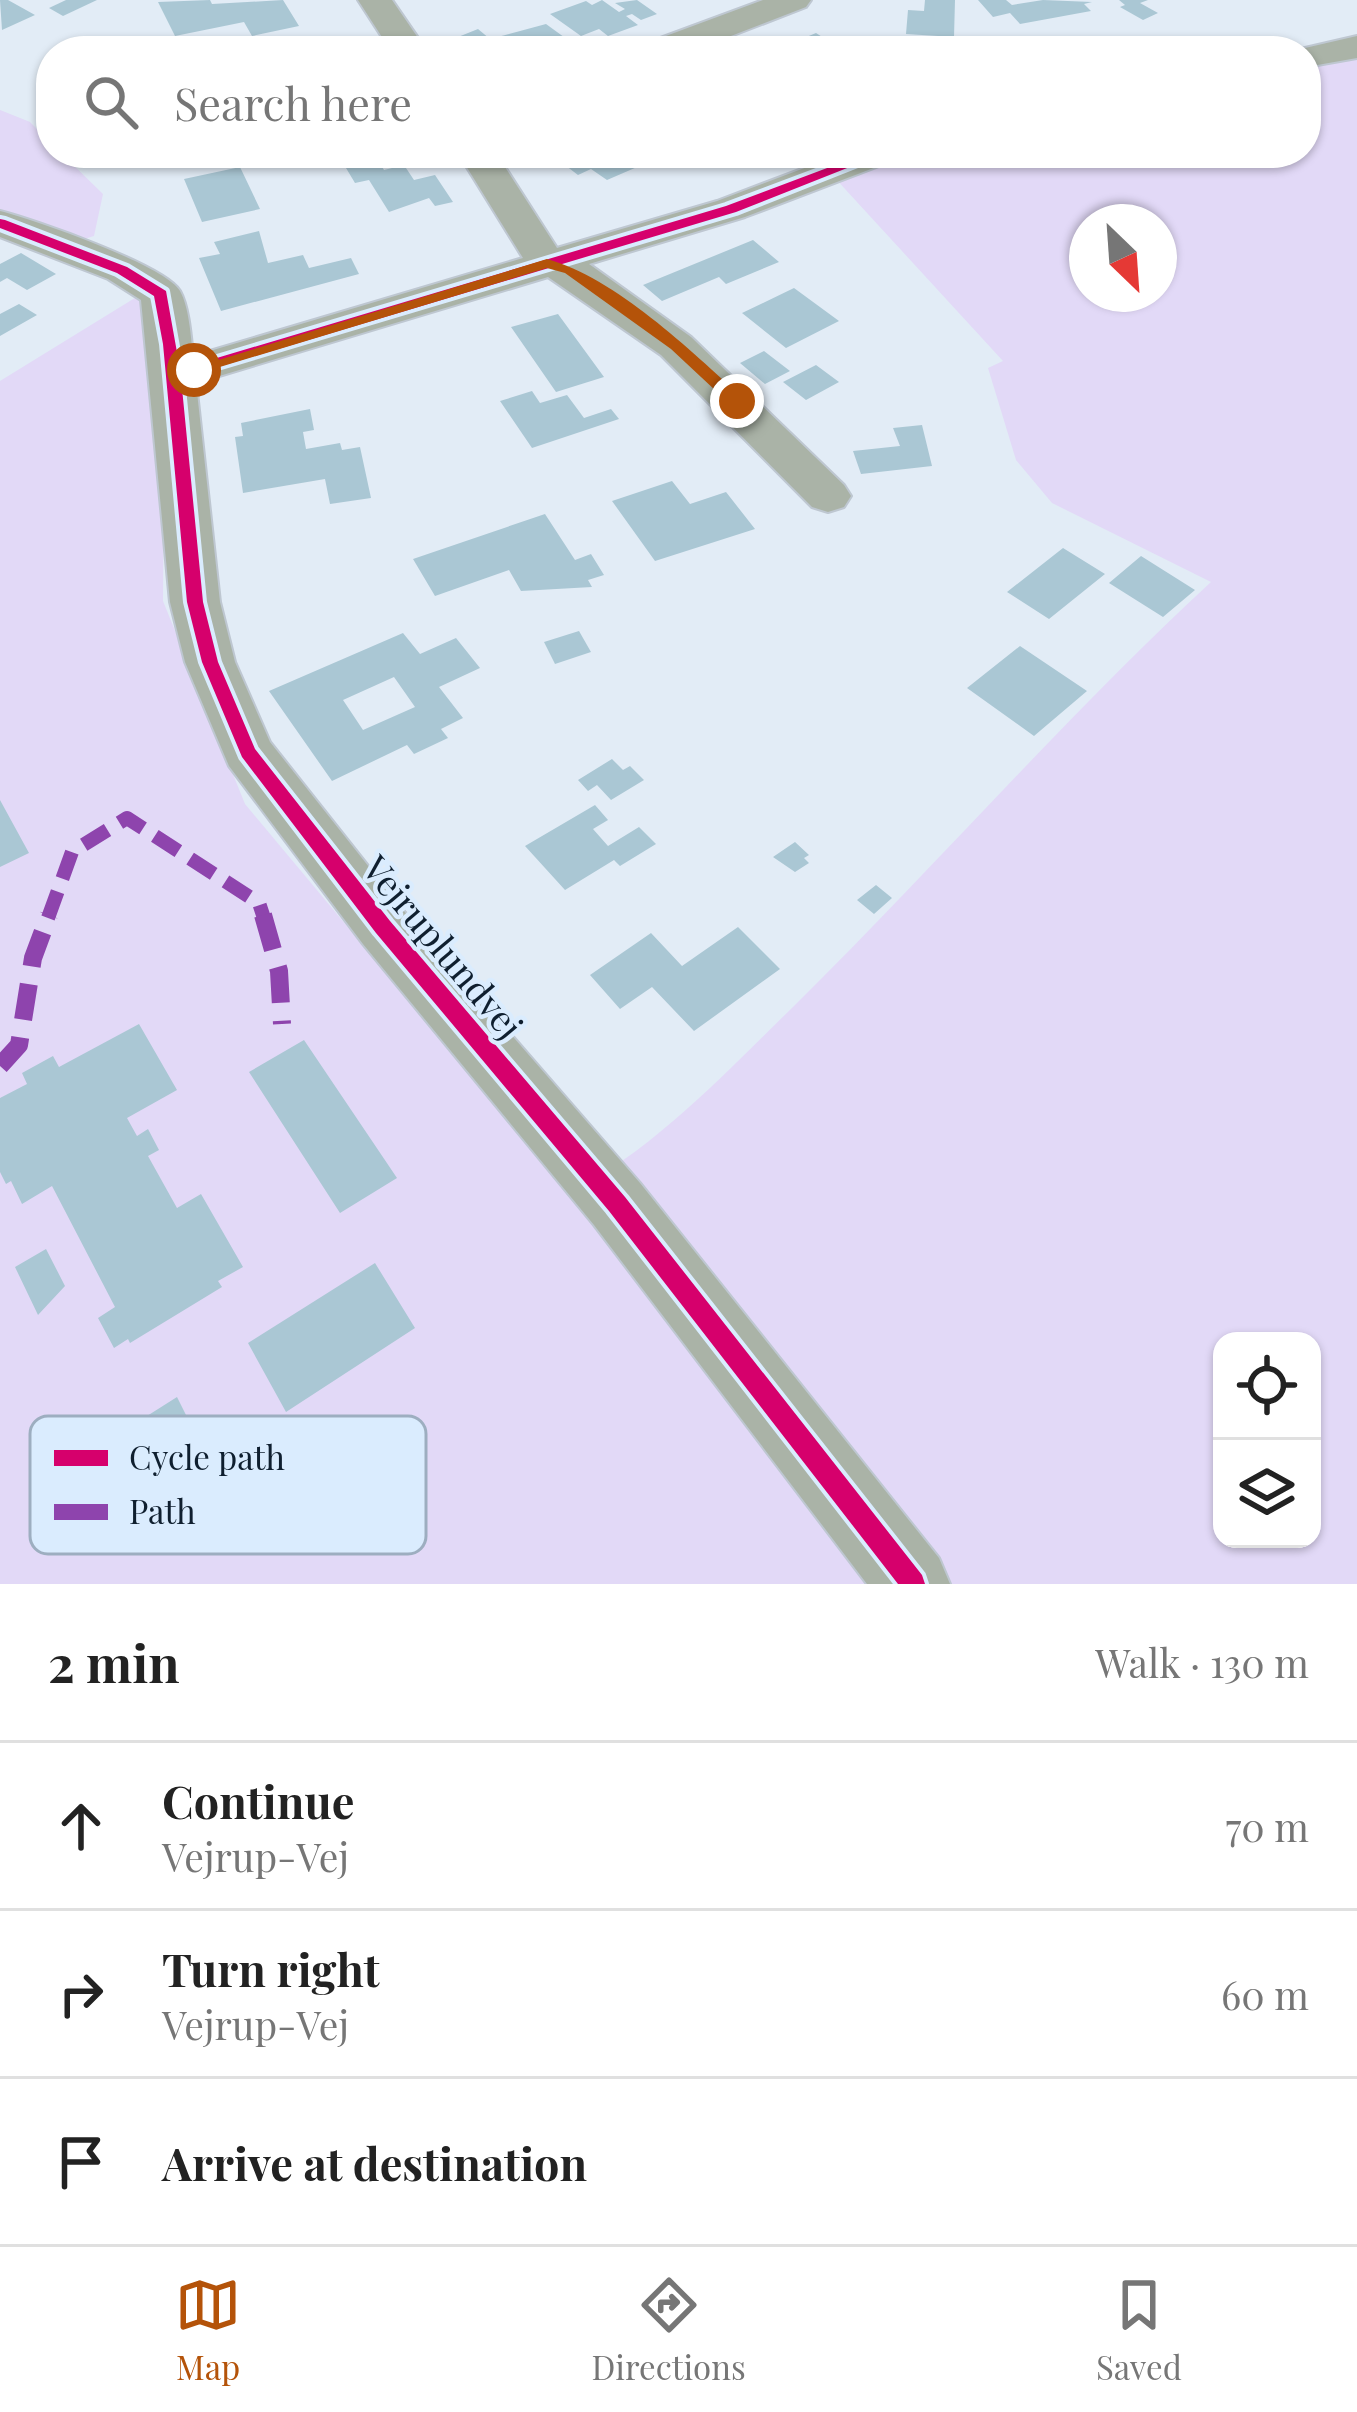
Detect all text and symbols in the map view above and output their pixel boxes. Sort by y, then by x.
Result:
search box [36,36,1321,168]
icon: search [78,69,144,135]
text: Search here [174,72,412,132]
north arrow [1069,204,1177,312]
route start [167,343,221,397]
route end [710,374,764,428]
street label: Vejruplundvej [353,844,535,1048]
map controls [1213,1332,1321,1548]
button: locate [1213,1332,1321,1440]
legend [30,1416,426,1554]
text: Cycle path [129,1434,285,1478]
button: layers [1213,1440,1321,1548]
text: Path [129,1488,196,1532]
text: 2 min [48,1628,180,1696]
text: Walk · 130 m [1095,1636,1309,1688]
text: Continue [162,1770,354,1830]
icon: ahead [48,1793,114,1859]
text: 70 m [1225,1800,1309,1852]
text: Vejrup-Vej [162,1830,349,1882]
text: Turn right [162,1938,380,1998]
icon: right [48,1961,114,2027]
text: 60 m [1221,1968,1309,2020]
text: Vejrup-Vej [162,1998,349,2050]
icon: arrive [48,2129,114,2195]
text: Arrive at destination [162,2132,587,2192]
tab: Map [175,2272,241,2388]
tab: Directions [591,2272,746,2388]
tab: Saved [1096,2272,1182,2388]

